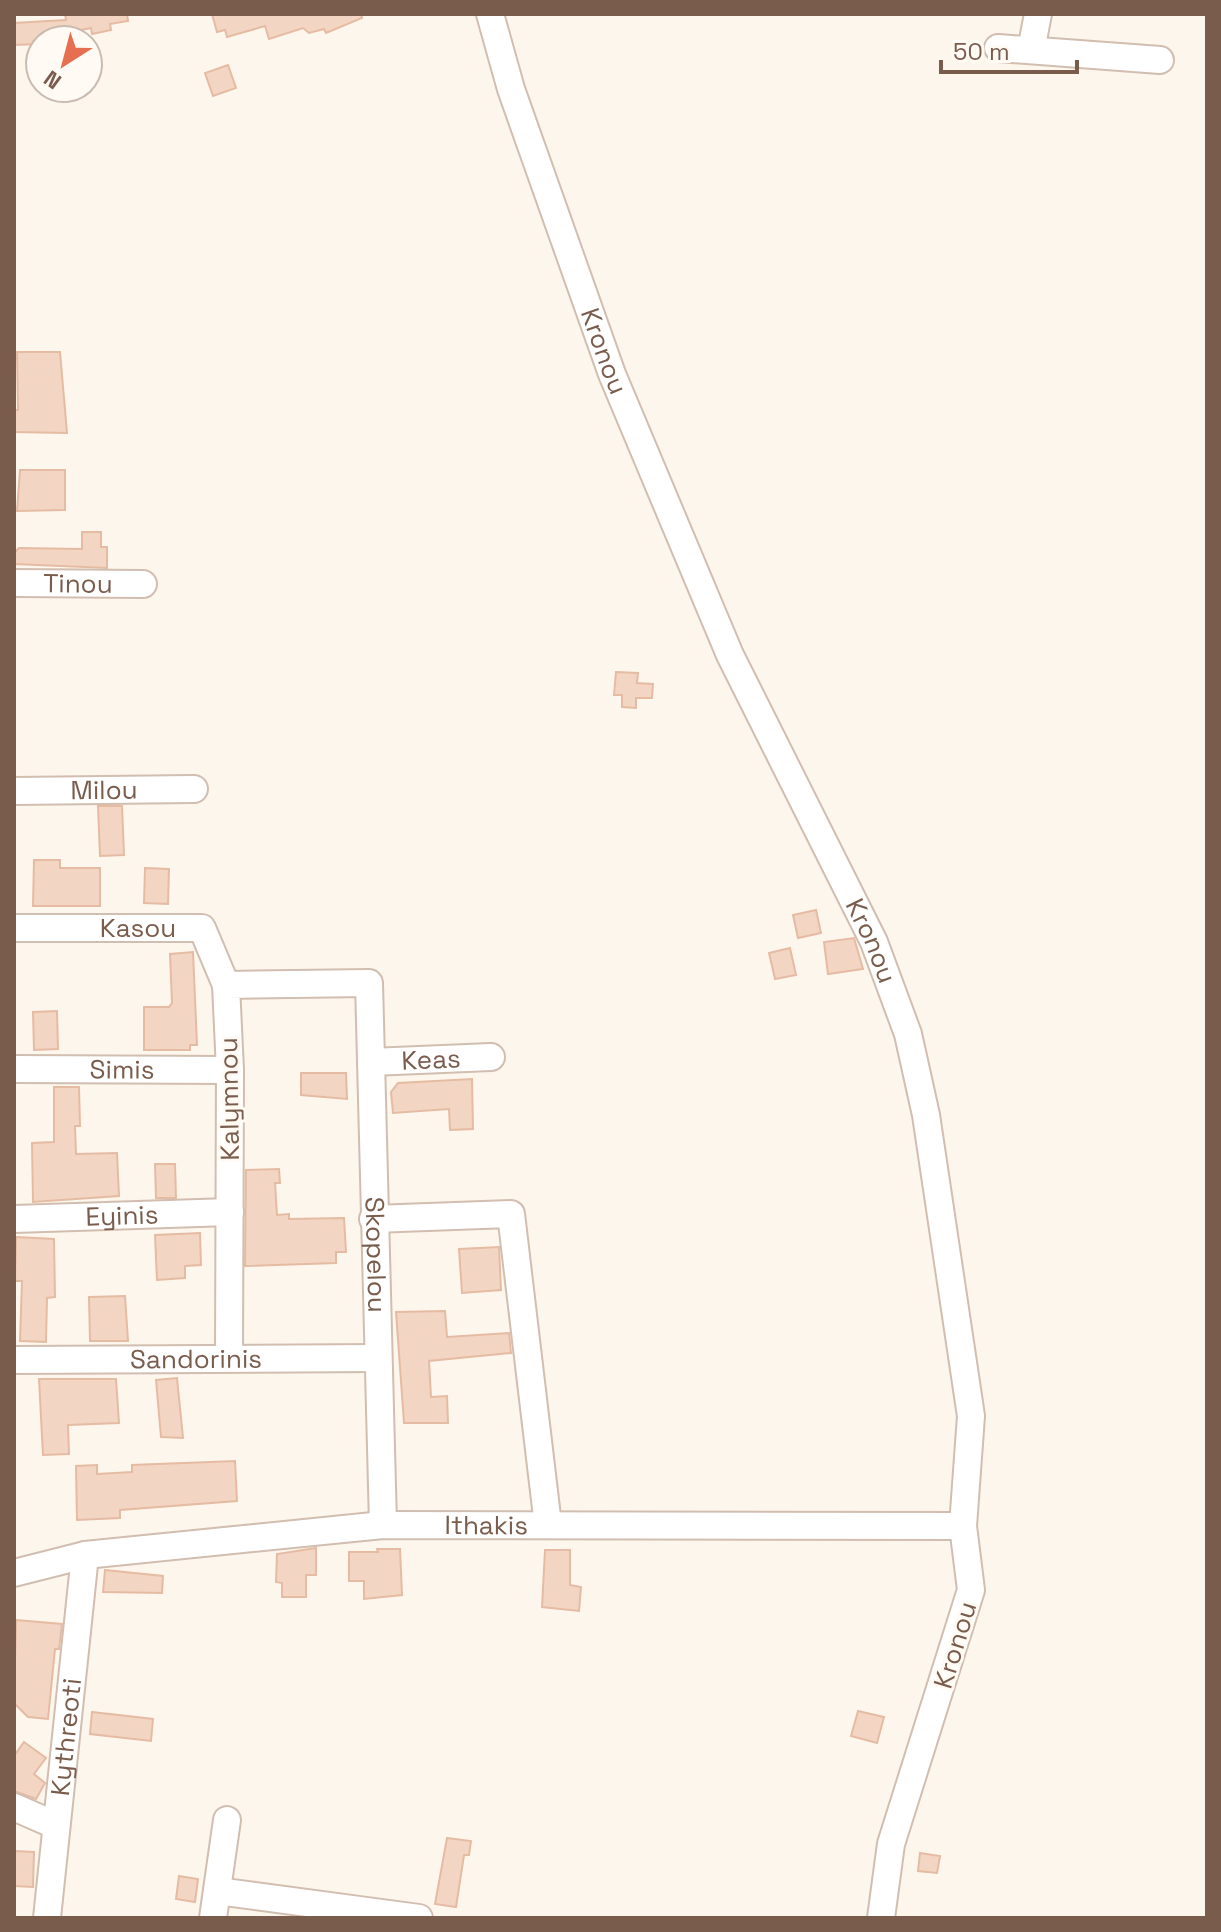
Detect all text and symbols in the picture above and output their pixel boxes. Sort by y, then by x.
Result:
north arrow [24,24,104,104]
scale bar [941,24,1077,74]
text: 50 m [953,36,1010,67]
text: N [38,65,66,96]
street label: Kronou [573,303,636,399]
street label: Tinou [43,566,113,601]
street label: Milou [70,773,138,807]
street label: Kronou [838,893,905,988]
street label: Kasou [100,911,176,945]
street label: Kalymnou [211,1037,247,1161]
street label: Keas [401,1041,461,1078]
street label: Simis [90,1052,154,1087]
street label: Skopelou [358,1196,395,1313]
street label: Eyinis [85,1197,159,1234]
street label: Sandorinis [130,1342,262,1376]
street label: Ithakis [445,1508,528,1542]
street label: Kronou [926,1597,984,1693]
street label: Kythreoti [43,1676,89,1797]

